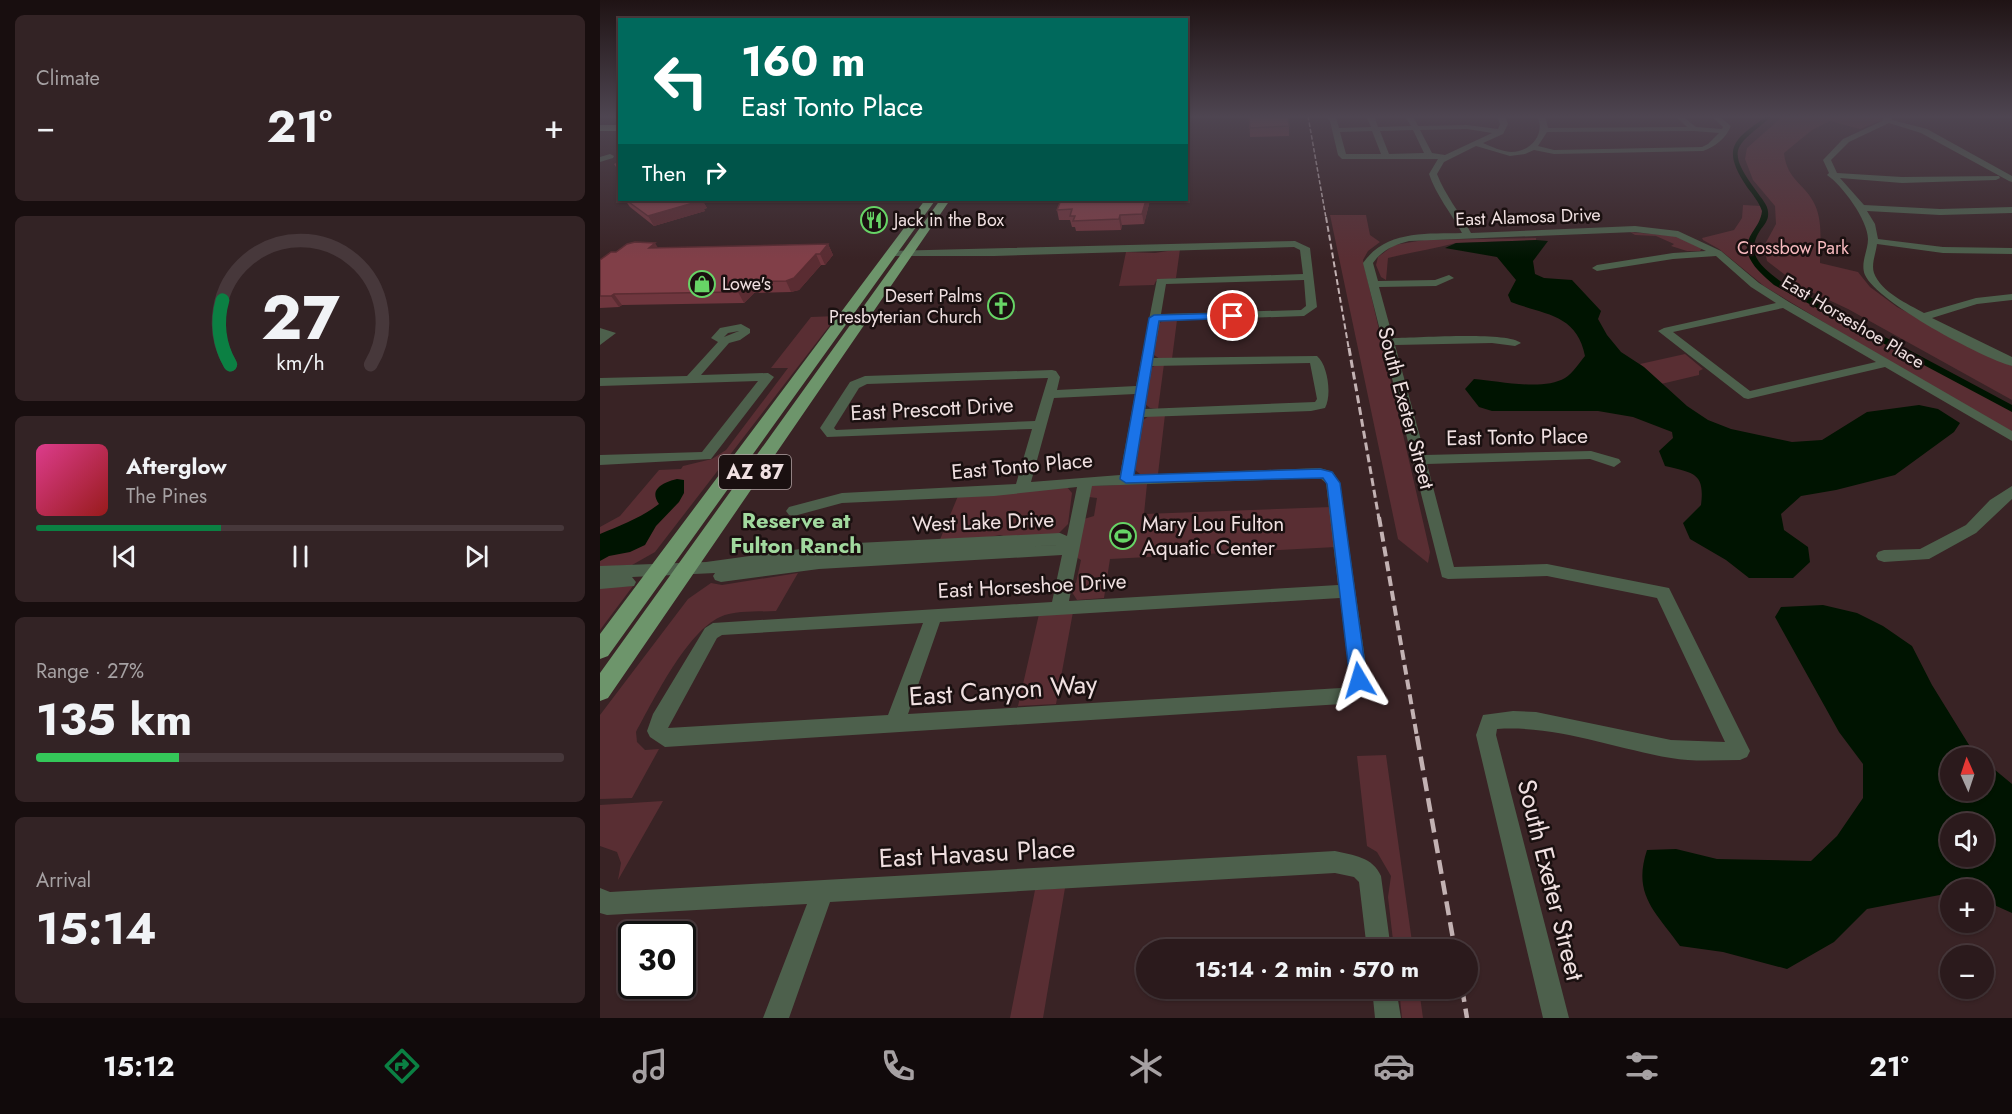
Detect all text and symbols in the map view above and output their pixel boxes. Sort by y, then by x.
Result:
text: 160 m [741,31,865,92]
icon: left [642,42,720,120]
text: Climate [36,64,100,93]
text: East Tonto Place [741,87,923,126]
text: 21° [267,94,332,159]
text: − [36,103,55,150]
text: + [544,103,564,150]
icon: right [699,156,732,189]
text: Then [642,157,687,189]
street label: East Alamosa Drive [1455,201,1601,233]
restaurant icon: Jack in the Box [859,205,889,235]
place label: Jack in the Box [892,207,1004,233]
park label: Crossbow Park [1737,235,1849,261]
shop icon: Lowe's [687,269,717,299]
street label: East Horseshoe Place [1777,269,1929,375]
place label: Lowe's [722,271,771,297]
text: 27 [261,273,340,363]
place label: Desert Palms Presbyterian Church [829,283,982,330]
pin [1207,290,1258,341]
church icon: Desert Palms Presbyterian Church [986,291,1016,321]
icon: arrive [1216,299,1249,332]
street label: South Exeter Street [1370,324,1442,492]
text: km/h [276,348,324,379]
street label: East Prescott Drive [850,390,1014,428]
street label: East Tonto Place [1446,421,1588,453]
street label: East Tonto Place [950,445,1094,487]
text: Afterglow [126,450,227,482]
road number: AZ 87 [719,455,791,489]
text: The Pines [126,482,207,511]
district label: Reserve at Fulton Ranch [730,504,862,561]
street label: West Lake Drive [912,505,1055,539]
place label: Mary Lou Fulton Aquatic Center [1142,509,1284,563]
sports icon: Mary Lou Fulton Aquatic Center [1108,521,1138,551]
icon: previous [108,540,141,573]
icon: pause [284,540,317,573]
icon: next [460,540,493,573]
street label: East Horseshoe Drive [937,566,1127,606]
position arrow [1327,648,1391,712]
text: Range · 27% [36,657,144,686]
street label: East Canyon Way [907,664,1099,716]
text: 135 km [36,687,192,752]
north arrow [1940,747,1994,801]
map controls [1940,747,1994,999]
street label: South Exeter Street [1508,775,1595,985]
button: sound [1940,813,1994,867]
street label: East Havasu Place [878,829,1076,877]
text: Arrival [36,866,91,895]
button: + [1940,879,1994,933]
text: 15:14 [36,896,157,961]
speed limit sign: 30 [618,921,696,999]
button: − [1940,945,1994,999]
text: 15:14 · 2 min · 570 m [1195,953,1419,985]
icon: directions [381,1045,423,1087]
icon: music [629,1045,671,1087]
icon: phone [877,1045,919,1087]
icon: climate [1125,1045,1167,1087]
icon: car [1373,1045,1415,1087]
icon: filters [1621,1045,1663,1087]
text: 15:12 [103,1047,174,1086]
text: 21° [1869,1047,1909,1086]

